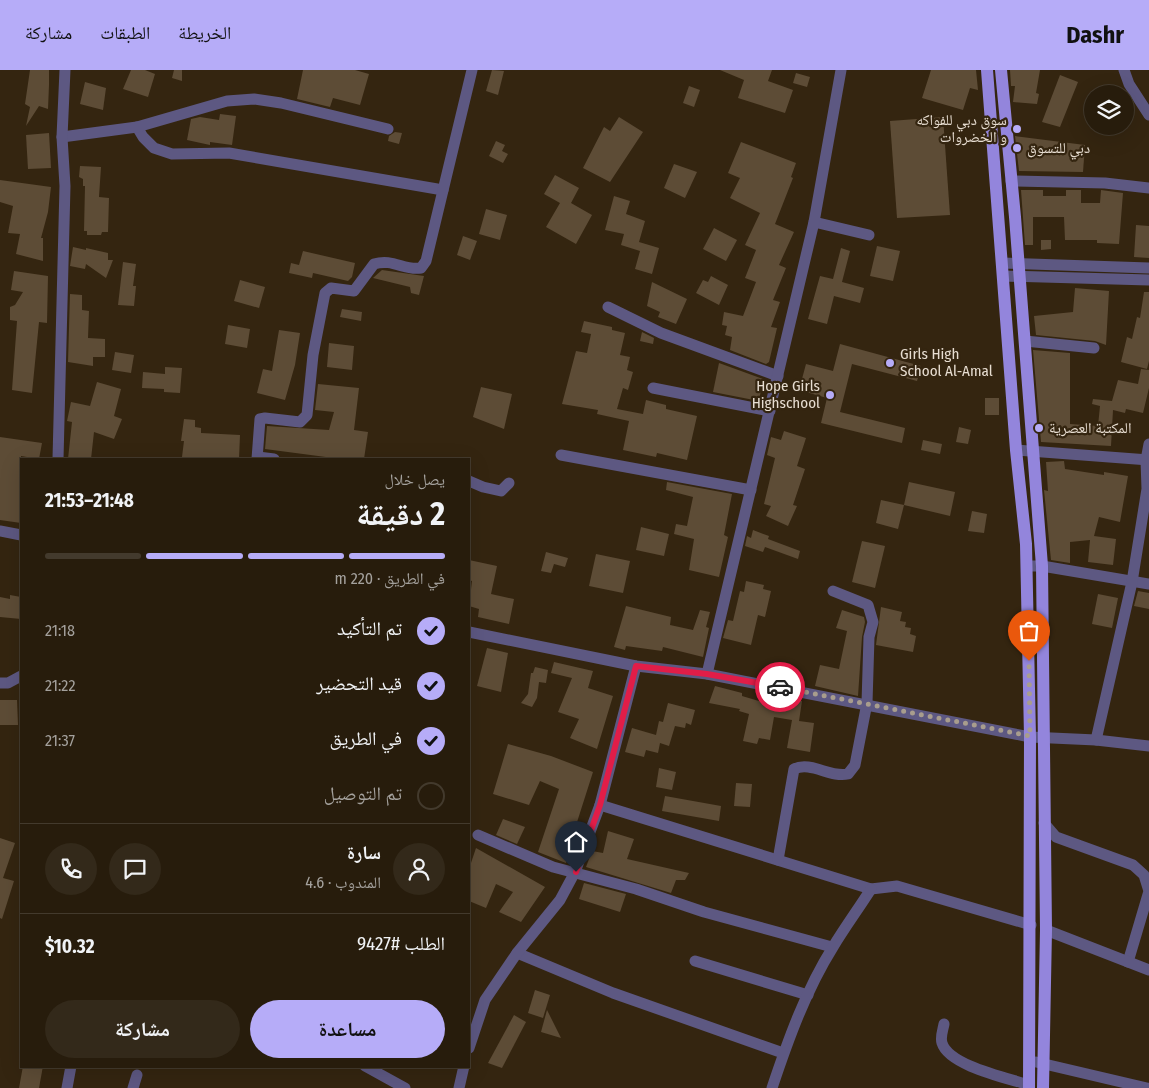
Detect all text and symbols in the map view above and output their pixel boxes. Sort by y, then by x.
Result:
text: Dashr [1066,21,1124,49]
text: مشاركة [25,22,72,44]
text: الطبقات [100,22,150,44]
text: الخريطة [178,22,231,44]
map controls [1084,85,1134,135]
button: layers [1084,85,1134,135]
place label: سوق دبي للفواكه و الخضروات [916,111,1007,146]
marker: سوق دبي للفواكه و الخضروات [1011,123,1023,135]
place label: دبي للتسوق [1027,139,1090,160]
marker: دبي للتسوق [1011,142,1023,154]
place label: Girls High School Al-Amal [900,345,993,380]
marker: Girls High School Al-Amal [884,357,896,369]
place label: Hope Girls Highschool [752,377,820,412]
marker: Hope Girls Highschool [824,389,836,401]
place label: المكتبة العصرية [1049,419,1132,437]
marker: المكتبة العصرية [1033,422,1045,434]
text: يصل خلال [384,470,445,489]
text: 21:48–21:53 [45,489,134,512]
text: 2 دقيقة [356,495,445,533]
text: في الطريق · 220 m [335,569,445,588]
pin [1008,610,1050,661]
text: تم التأكيد [337,617,402,640]
icon: check [417,617,445,645]
icon: bag [1015,617,1043,645]
text: 21:18 [45,621,75,640]
courier [755,662,805,712]
text: قيد التحضير [316,672,402,695]
icon: check [417,672,445,700]
icon: car [766,673,794,701]
text: 21:22 [45,676,75,695]
text: في الطريق [330,727,402,750]
icon: check [417,727,445,755]
text: 21:37 [45,731,75,750]
text: تم التوصيل [324,782,402,805]
pin [555,821,597,872]
icon: home [562,828,590,856]
text: سارة [347,841,381,864]
button: phone [45,843,97,895]
button: chat [109,843,161,895]
button: person [393,843,445,895]
text: المندوب · 4.6 [305,873,381,892]
text: الطلب #9427 [357,932,445,955]
text: $10.32 [45,935,94,958]
button: مشاركة [45,1000,240,1058]
button: مساعدة [250,1000,445,1058]

